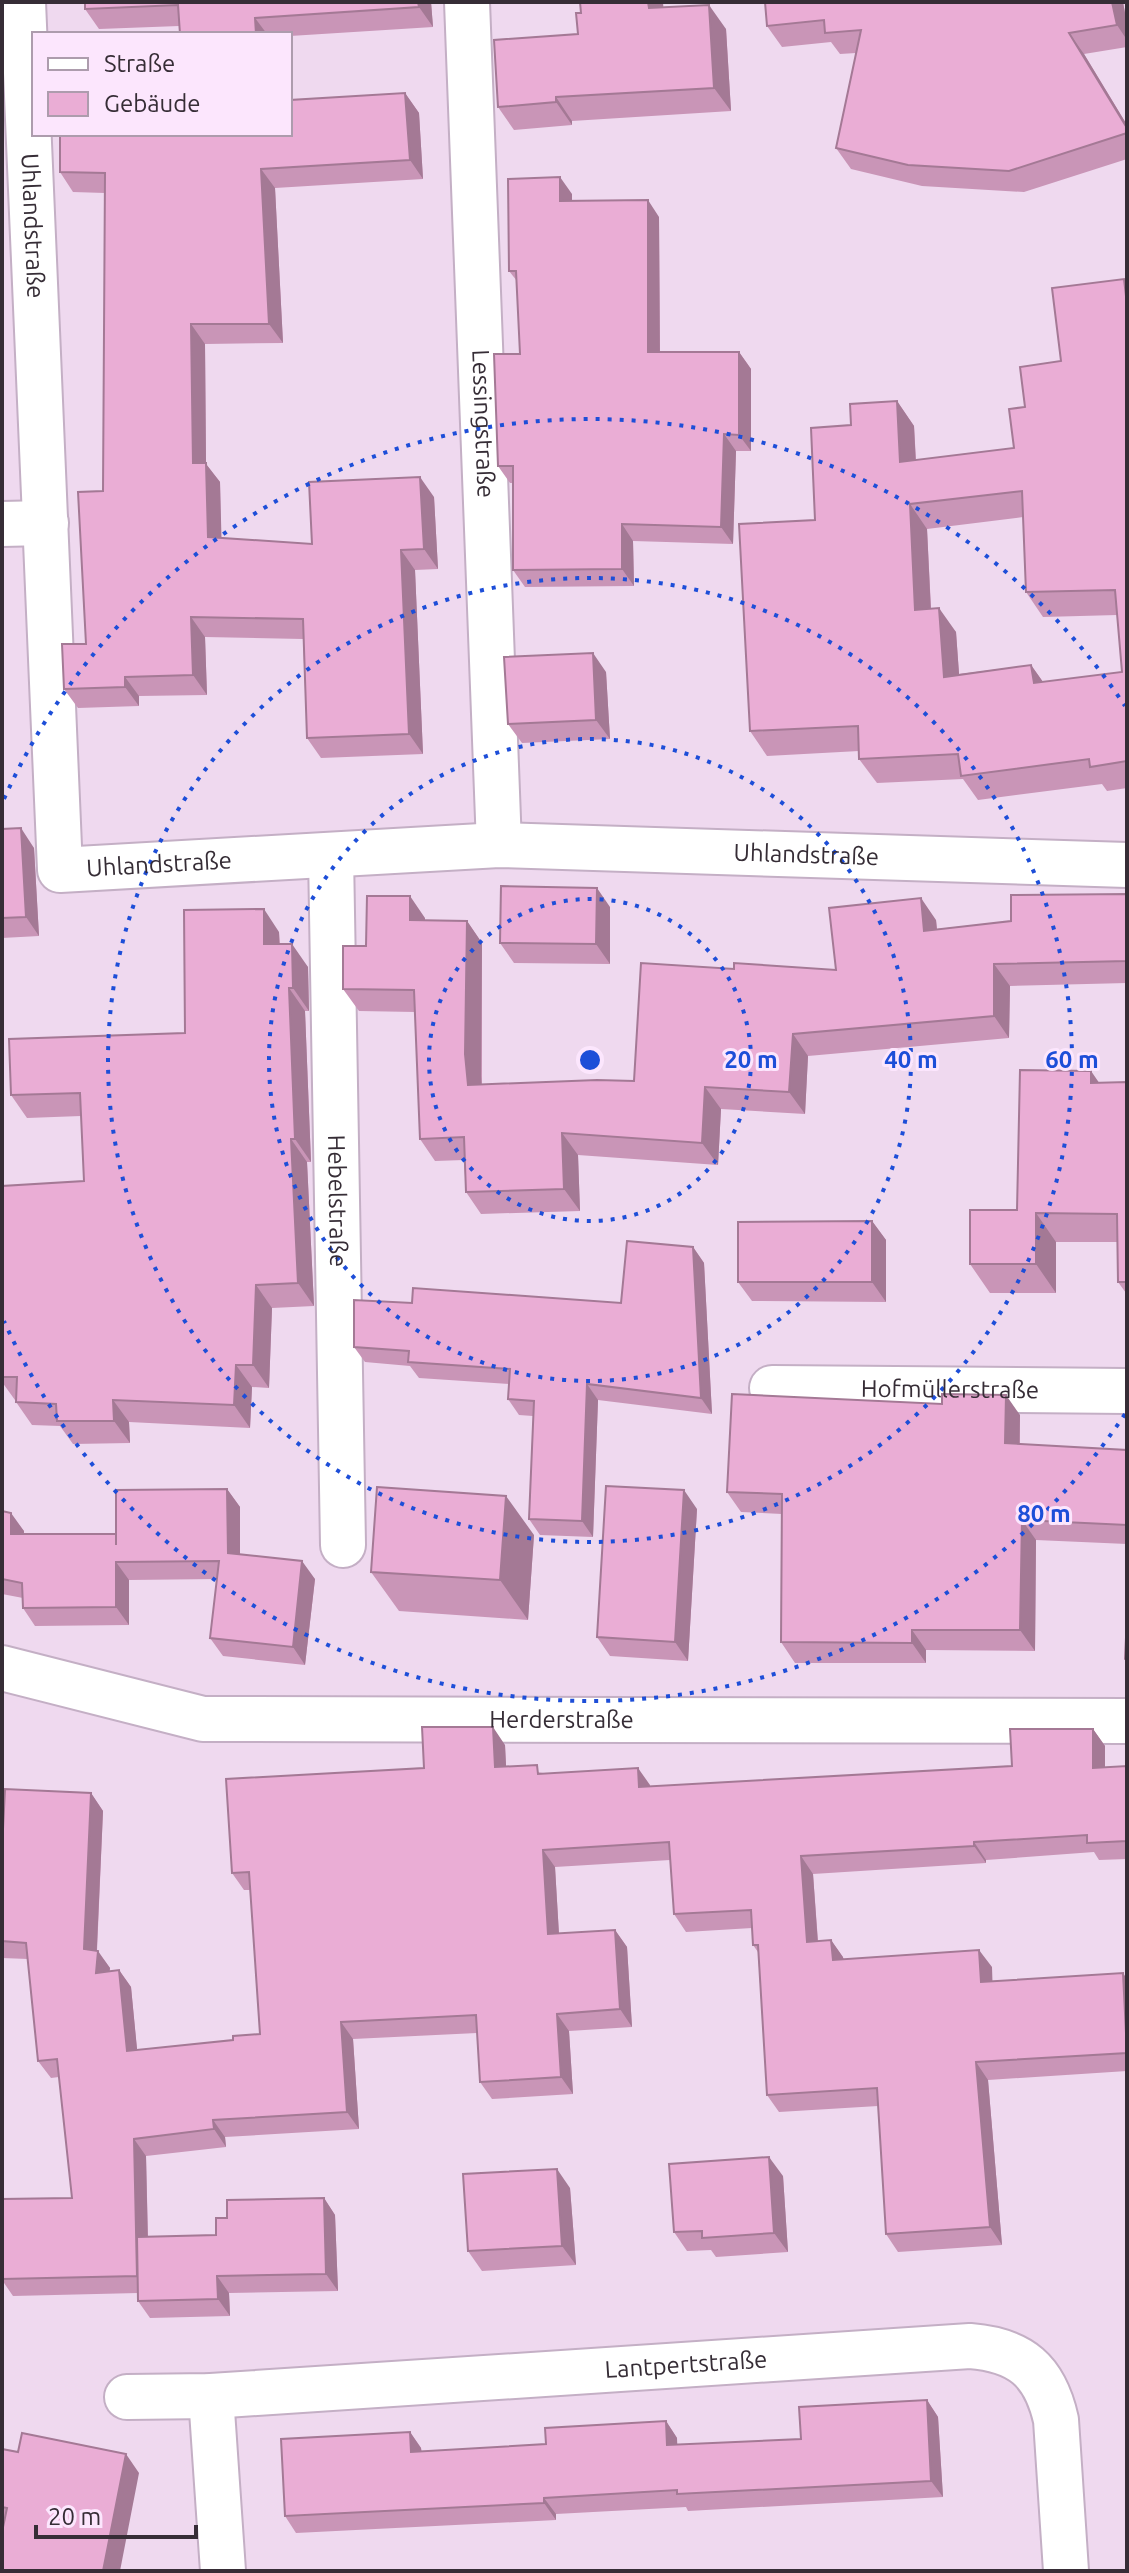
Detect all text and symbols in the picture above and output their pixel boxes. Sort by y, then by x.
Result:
legend [32,32,292,136]
text: Straße [104,50,175,77]
text: Gebäude [104,90,201,117]
street label: Uhlandstraße [16,152,50,299]
street label: Lessingstraße [467,349,500,498]
street label: Uhlandstraße [733,838,880,870]
street label: Uhlandstraße [86,846,232,881]
centre of rings [576,1046,604,1074]
text: 20 m [724,1046,778,1073]
text: 40 m [884,1046,938,1073]
text: 60 m [1045,1046,1099,1073]
street label: Hebelstraße [323,1134,352,1267]
street label: Hofmüllerstraße [861,1375,1039,1403]
text: 80 m [1017,1500,1071,1527]
street label: Herderstraße [489,1706,634,1733]
street label: Lantpertstraße [604,2345,768,2383]
scale bar [36,2489,196,2539]
text: 20 m [48,2503,101,2530]

